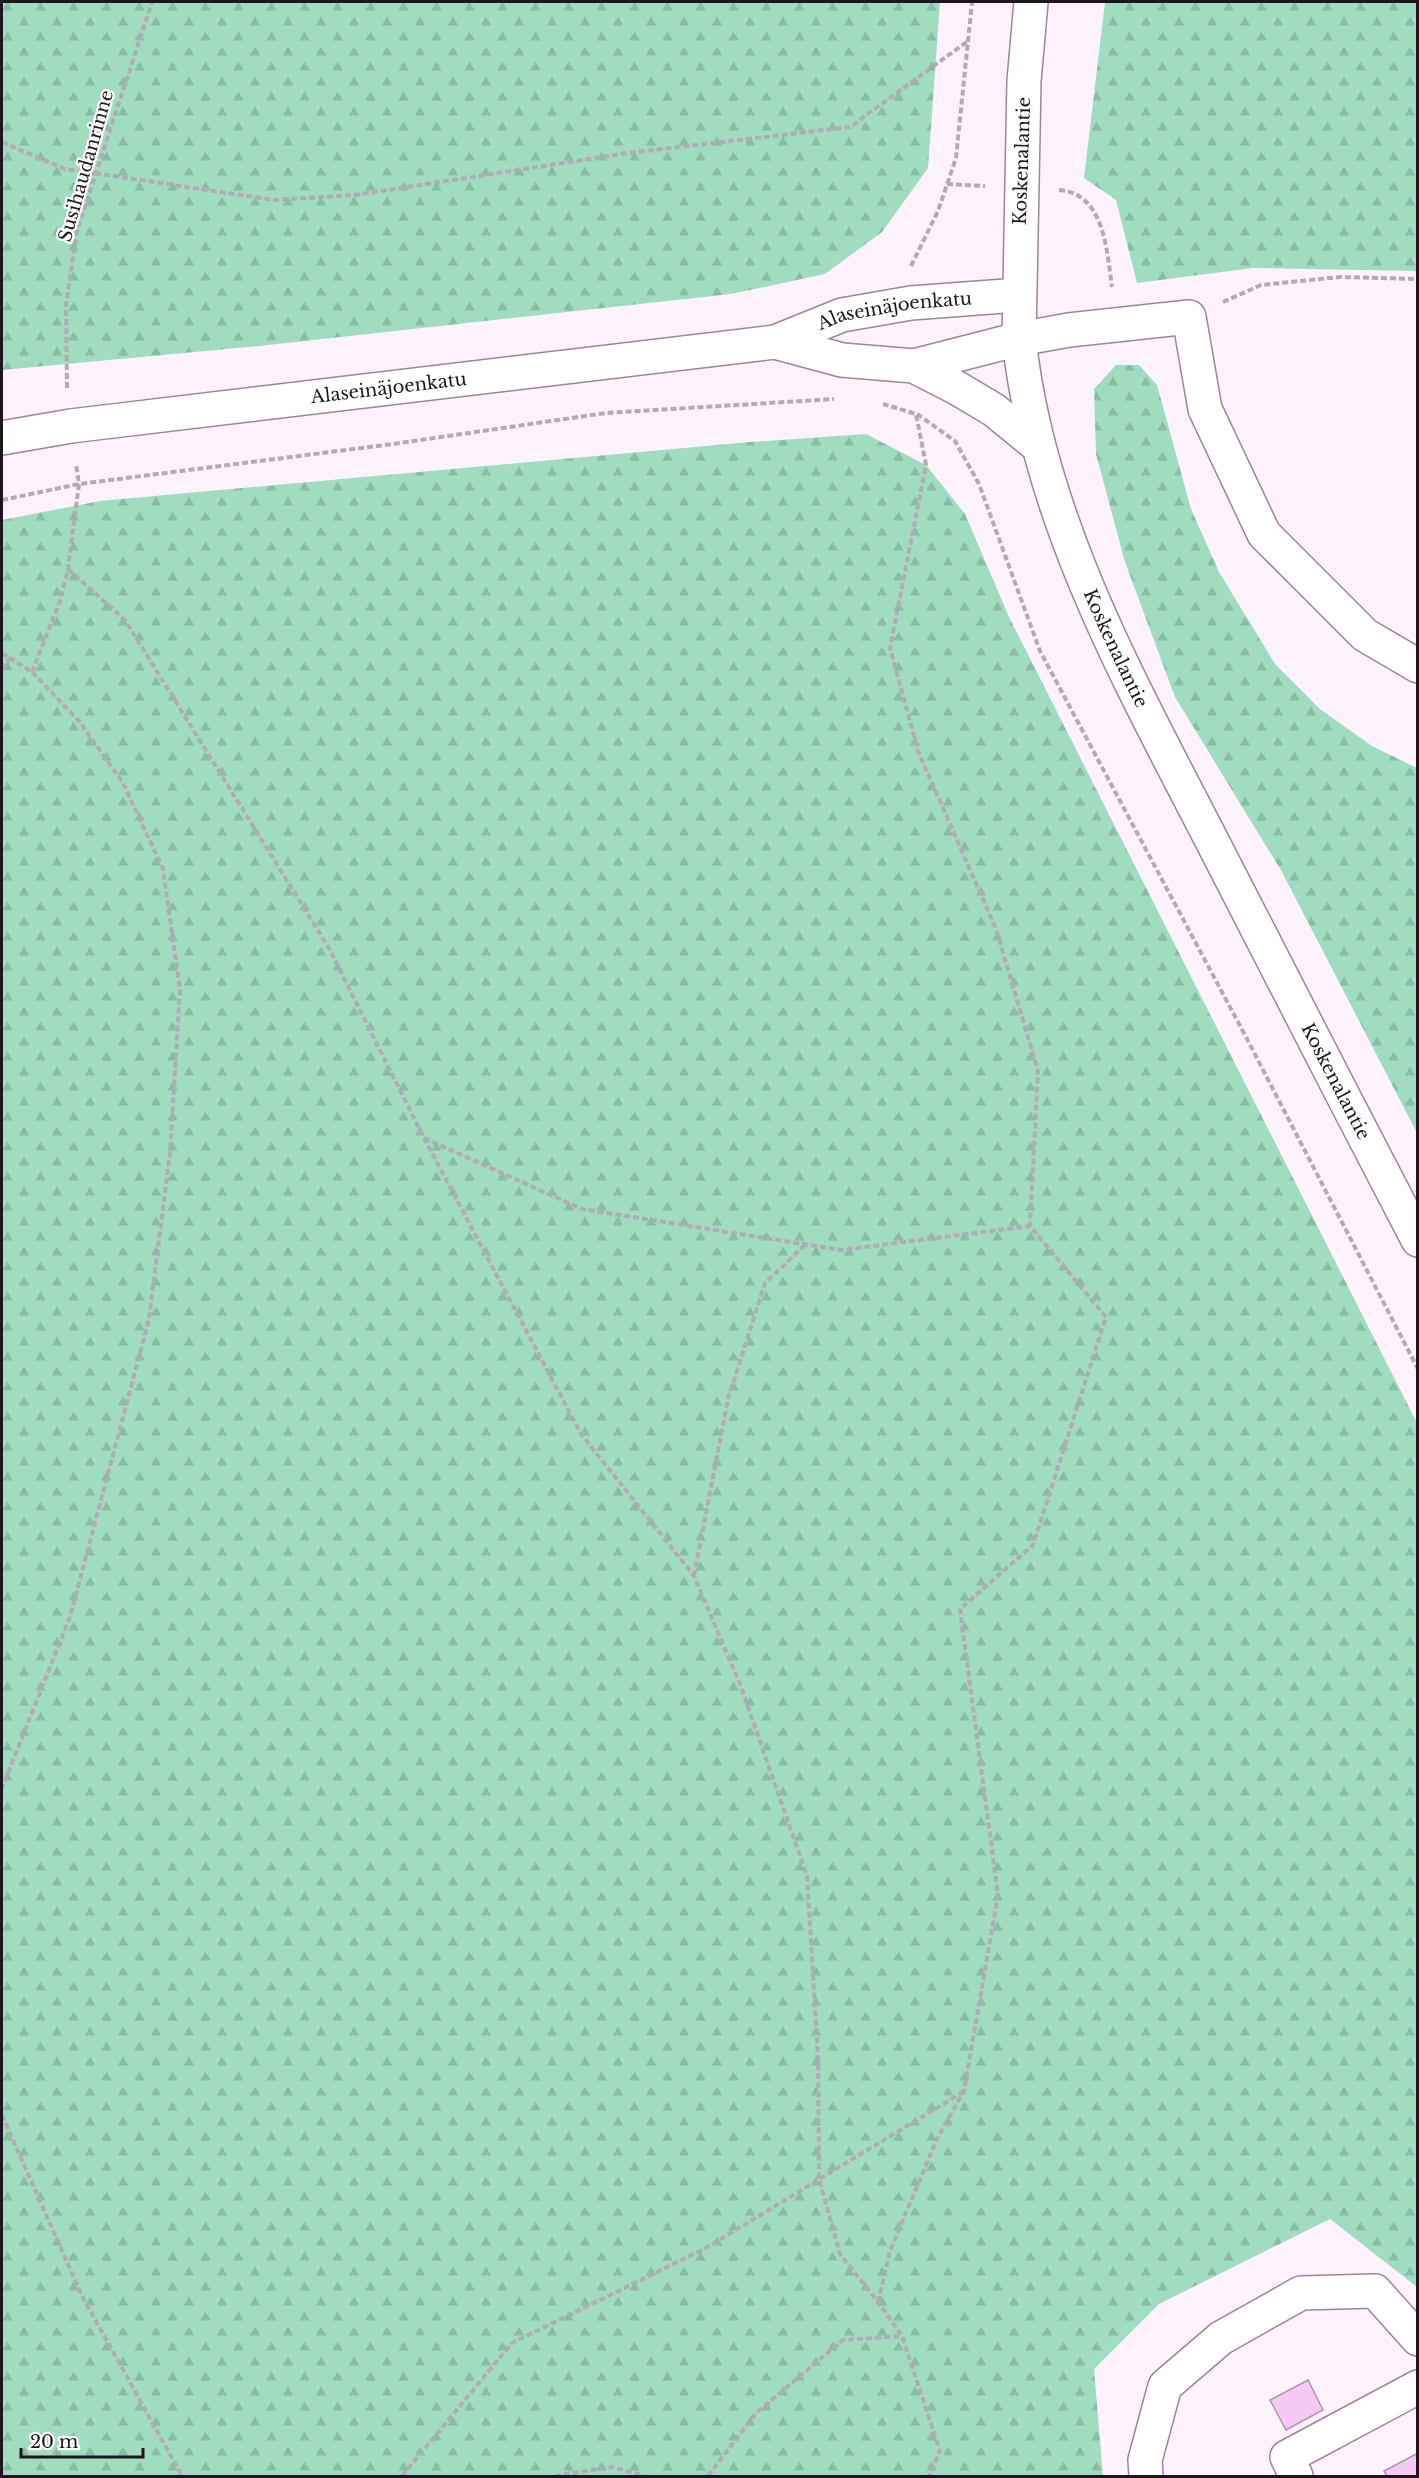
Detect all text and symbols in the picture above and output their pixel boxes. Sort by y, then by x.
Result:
street label: Susihaudanrinne [54,88,118,244]
street label: Koskenalantie [1009,97,1035,225]
street label: Alaseinäjoenkatu [813,288,973,335]
street label: Alaseinäjoenkatu [309,368,468,408]
street label: Koskenalantie [1079,586,1153,711]
street label: Koskenalantie [1296,1020,1375,1143]
scale bar [21,2421,142,2459]
text: 20 m [30,2431,78,2453]

